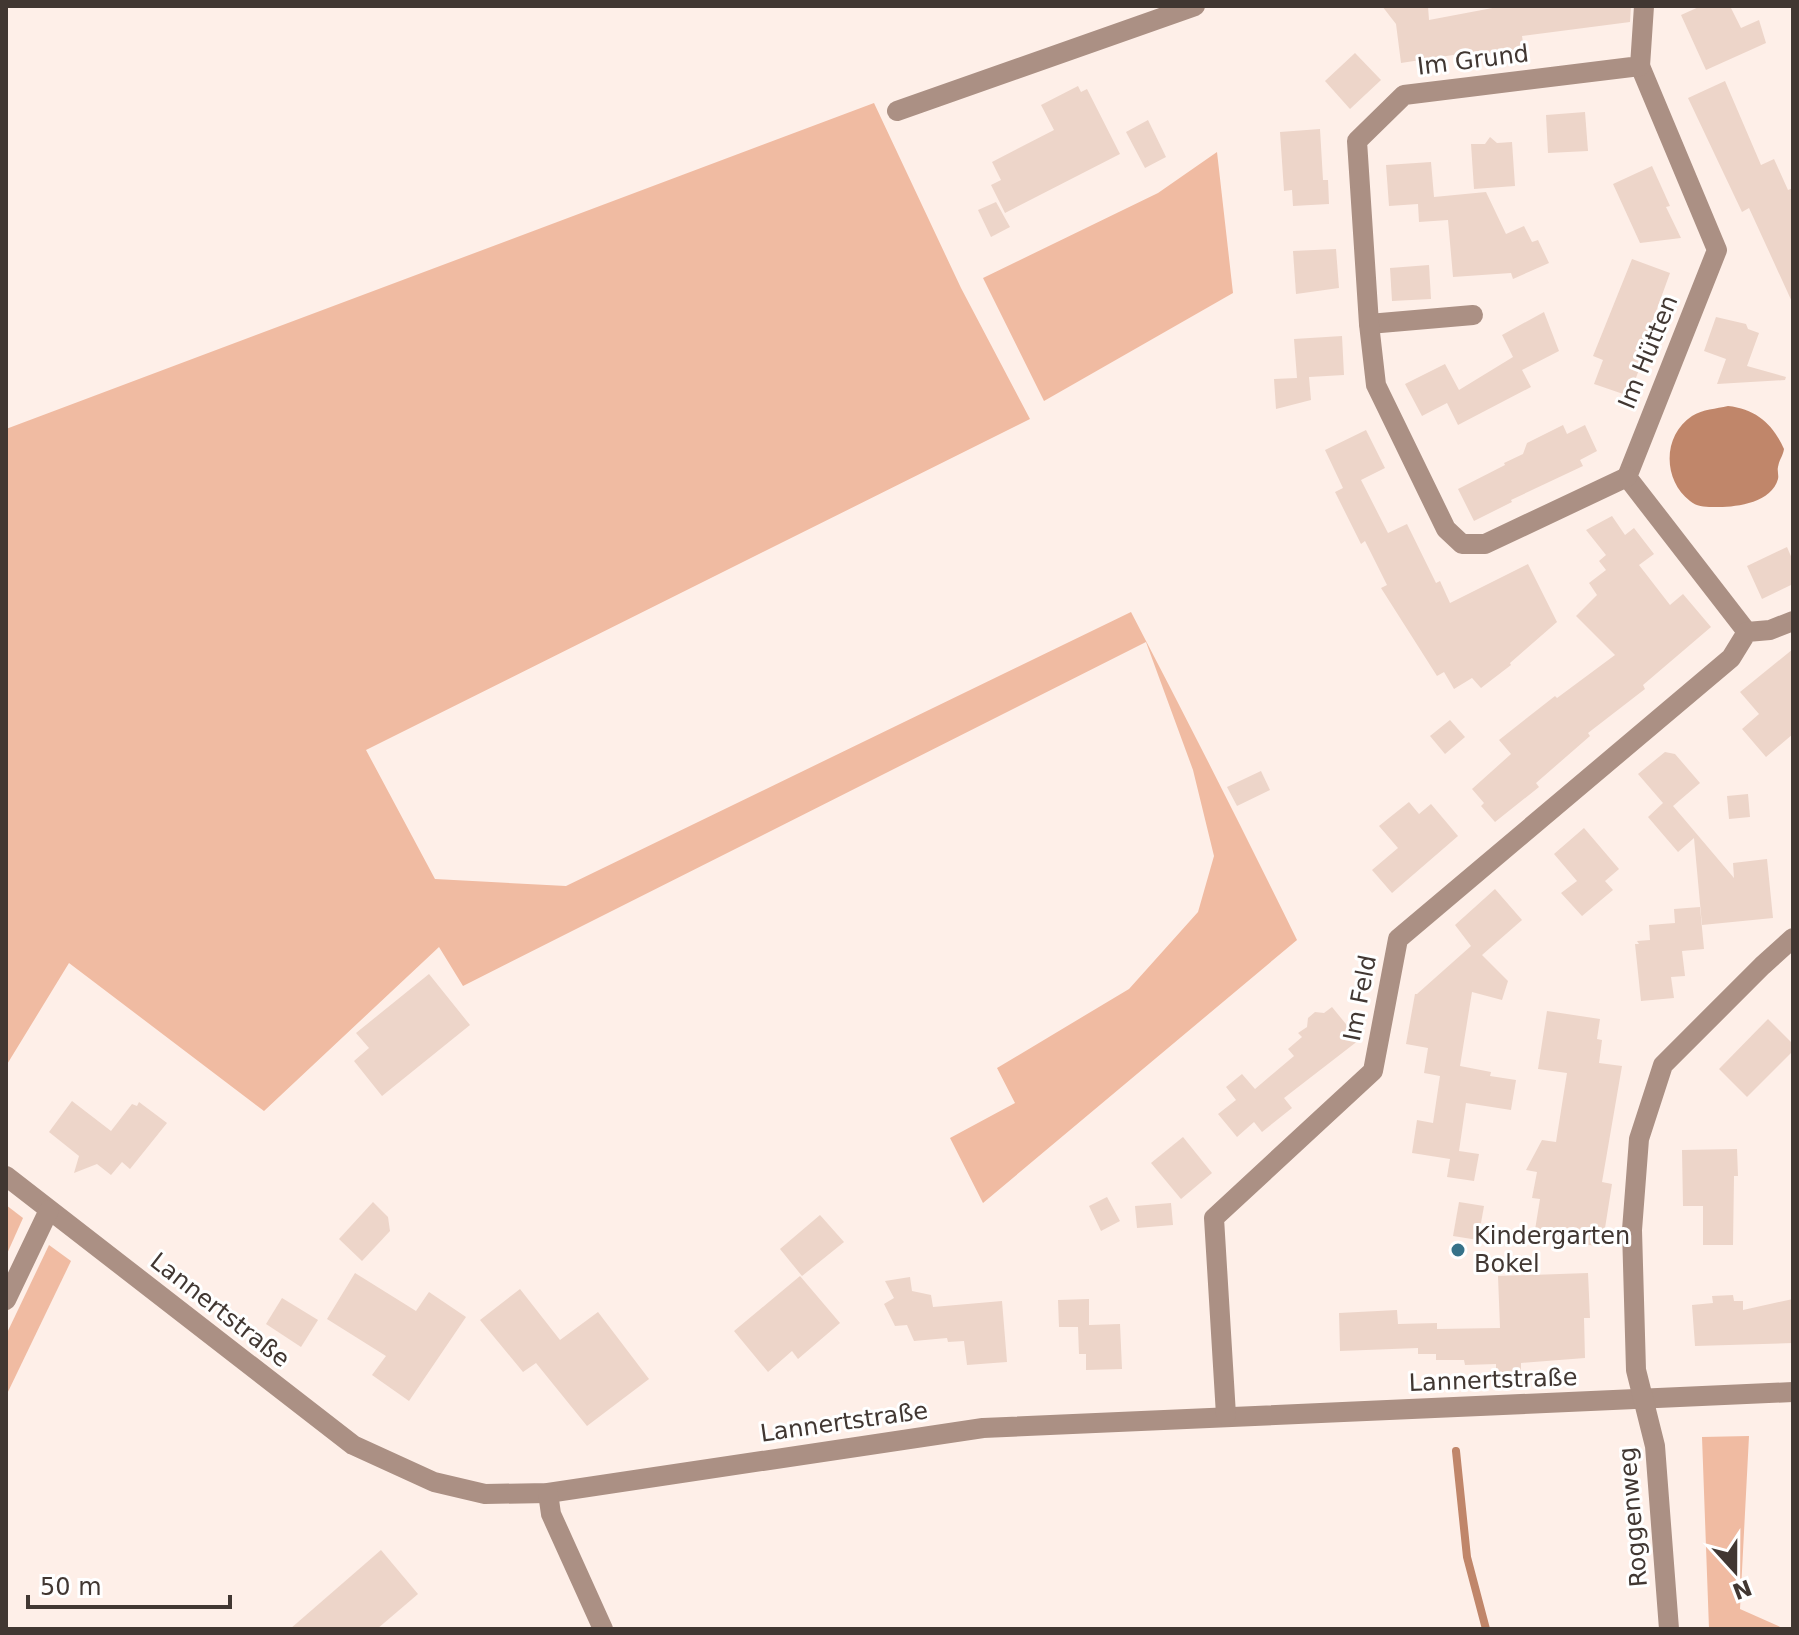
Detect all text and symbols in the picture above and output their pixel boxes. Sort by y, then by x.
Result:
street label: Im Grund [1416,39,1530,81]
street label: Im Hütten [1613,291,1683,413]
street label: Im Feld [1338,953,1382,1043]
place label: Kindergarten Bokel [1474,1222,1630,1278]
marker: Kindergarten Bokel [1449,1241,1467,1259]
street label: Lannertstraße [145,1247,295,1373]
street label: Lannertstraße [1408,1363,1578,1397]
street label: Lannertstraße [758,1396,930,1448]
street label: Roggenweg [1613,1446,1653,1588]
north arrow [1695,1531,1775,1611]
scale bar [28,1559,230,1609]
text: 50 m [40,1573,102,1601]
text: N [1729,1574,1755,1604]

